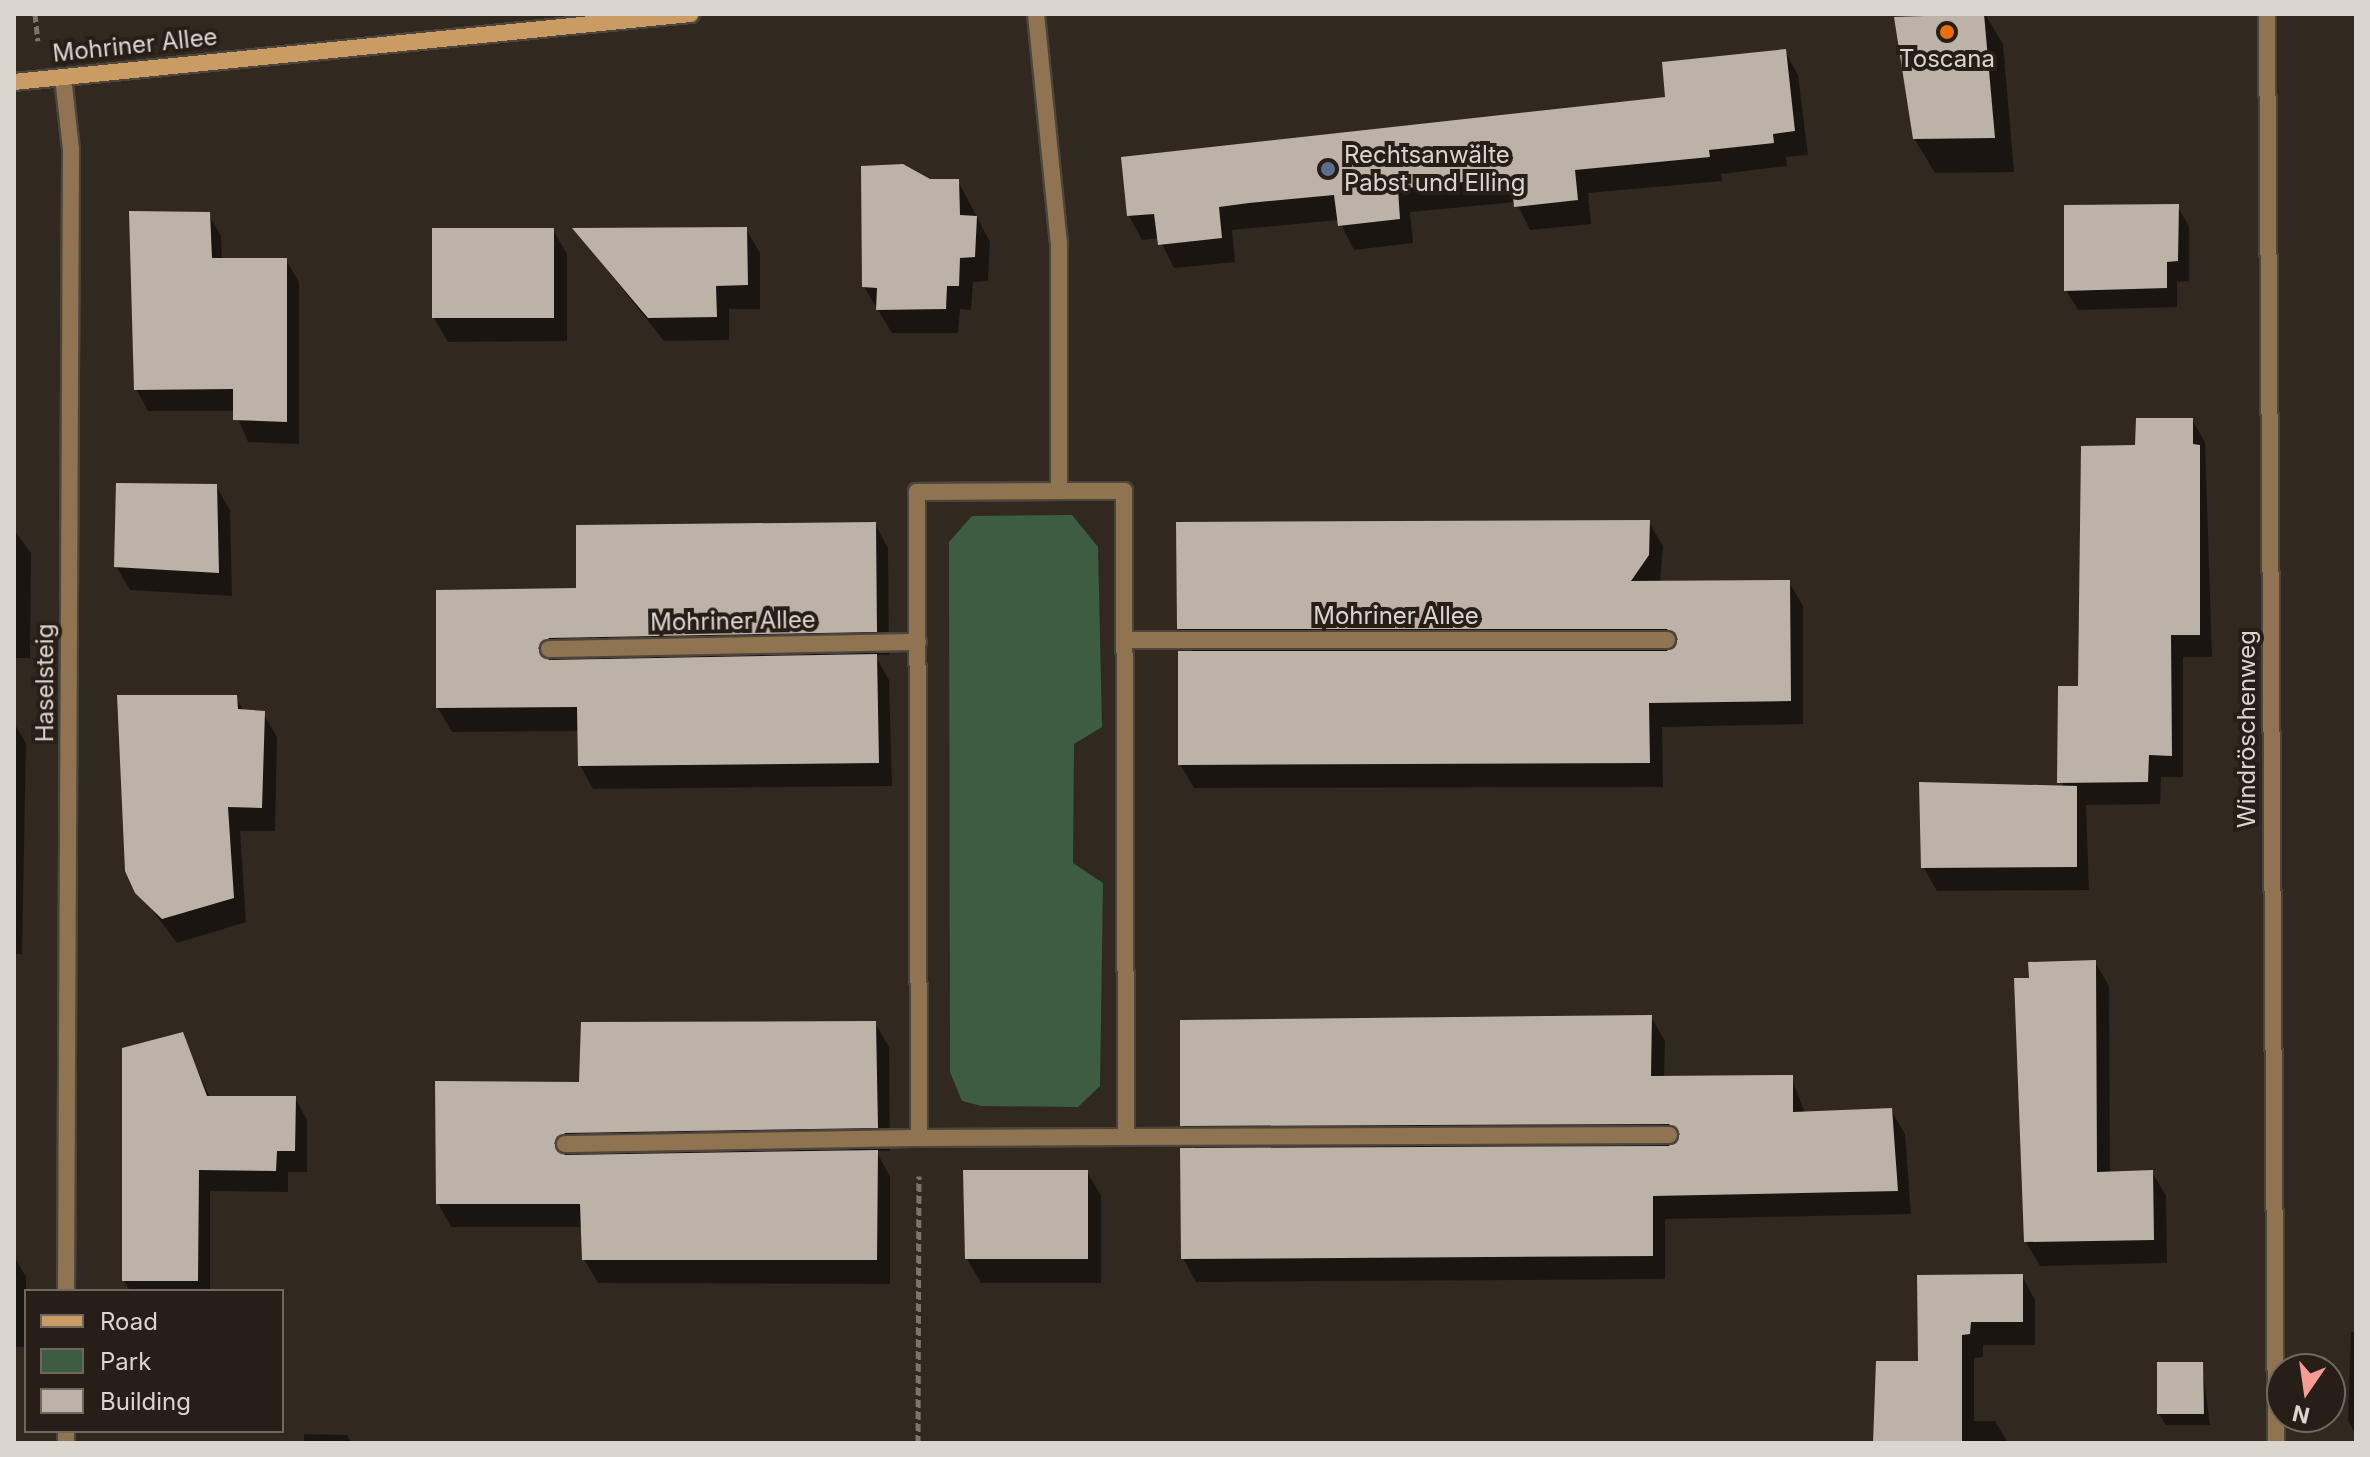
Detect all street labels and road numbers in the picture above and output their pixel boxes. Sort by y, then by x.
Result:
street label: Mohriner Allee [51,22,219,68]
street label: Mohriner Allee [1313,602,1479,630]
street label: Mohriner Allee [650,605,816,637]
street label: Haselsteig [31,624,59,742]
street label: Windröschenweg [2233,630,2261,828]

